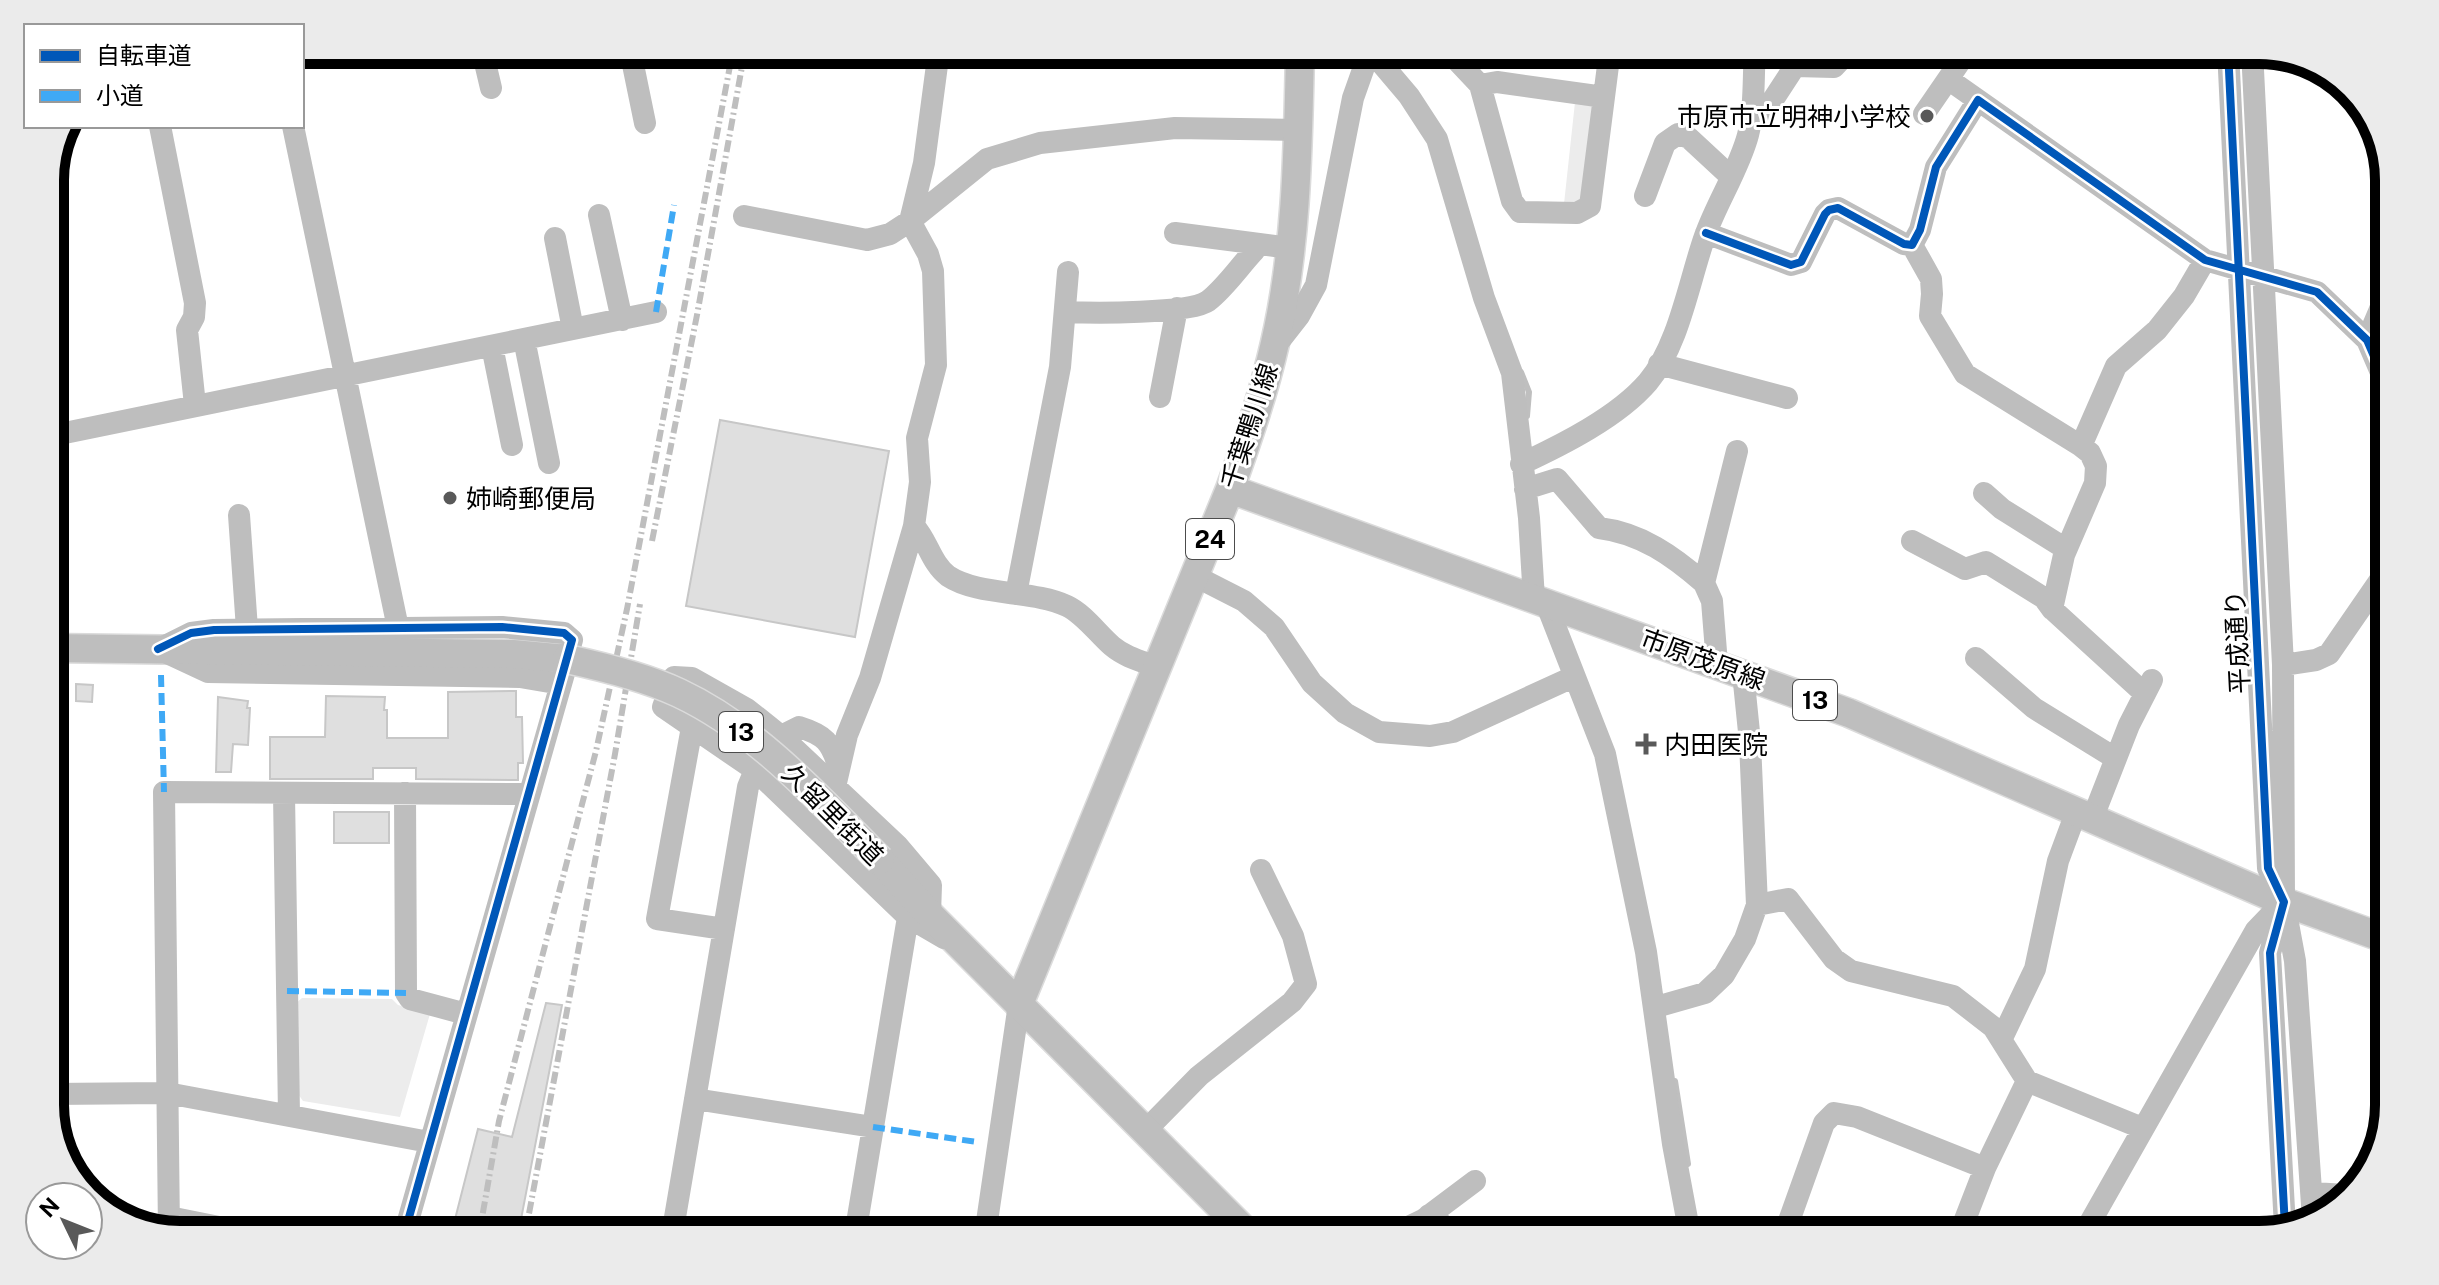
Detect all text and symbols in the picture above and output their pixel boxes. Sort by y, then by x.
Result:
legend [24,24,304,128]
text: 自転車道 [96,41,192,69]
text: 小道 [96,81,144,109]
place label: 市原市立明神小学校 [1677,101,1911,132]
marker: 市原市立明神小学校 [1918,107,1936,125]
street label: 千葉鴨川線 [1214,359,1284,493]
place label: 姉崎郵便局 [466,483,596,514]
marker: 姉崎郵便局 [441,489,459,507]
road number: 24 [1186,519,1234,559]
street label: 平成通り [2219,589,2255,695]
street label: 市原茂原線 [1637,622,1769,696]
road number: 13 [1793,680,1837,720]
road number: 13 [719,712,763,752]
place label: 内田医院 [1664,729,1768,760]
marker: 内田医院 [1635,733,1657,755]
street label: 久留里街道 [776,757,890,871]
north arrow [24,1181,104,1261]
text: N [34,1192,65,1223]

